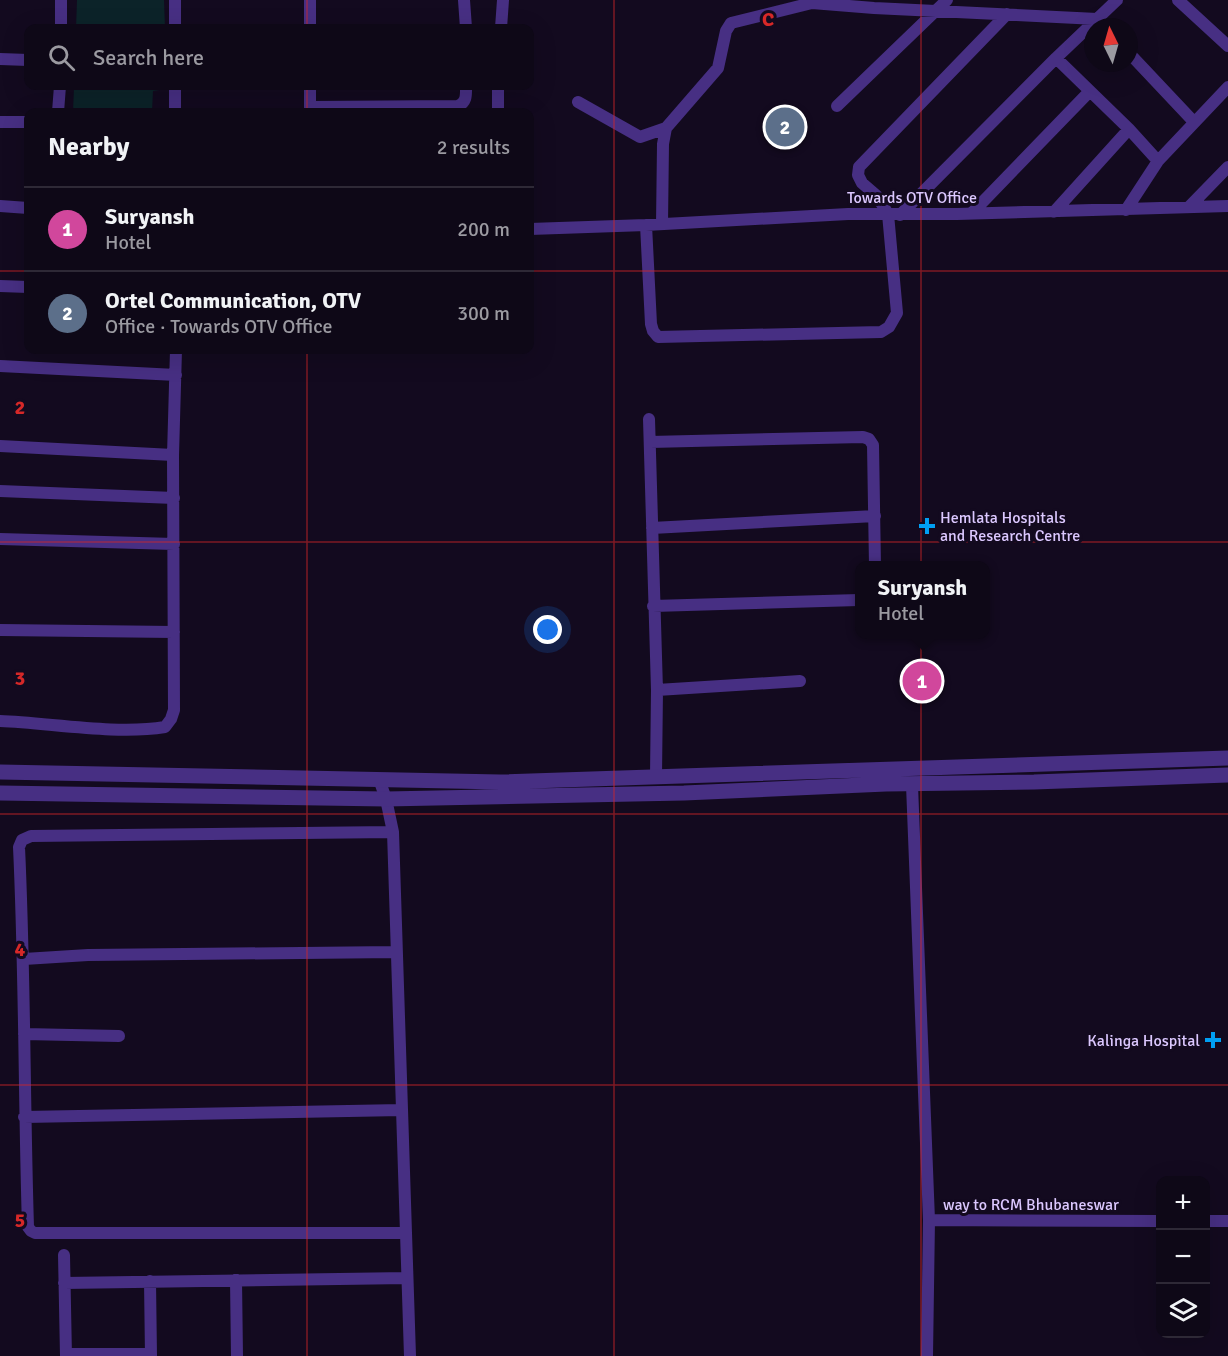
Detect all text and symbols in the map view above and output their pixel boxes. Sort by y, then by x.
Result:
text: C [762,7,774,32]
north arrow [1084,18,1138,72]
search box [24,24,534,90]
icon: search [45,41,78,74]
text: Search here [93,44,204,71]
pin: 2 [766,104,804,150]
text: Nearby [48,131,129,163]
text: 2 results [437,135,510,160]
street label: Towards OTV Office [847,188,977,208]
text: Suryansh [105,203,194,230]
text: 1 [62,217,73,242]
text: 200 m [457,217,510,242]
text: Hotel [105,230,151,255]
text: Ortel Communication, OTV [105,287,361,314]
text: 2 [62,301,73,326]
text: 300 m [457,301,510,326]
text: Office · Towards OTV Office [105,314,333,339]
text: 2 [15,395,25,420]
place label: Hemlata Hospitals and Research Centre [940,508,1080,546]
marker: Hemlata Hospitals and Research Centre [918,517,936,535]
popup [855,561,990,639]
text: Suryansh [878,574,967,601]
text: Hotel [878,601,924,626]
your location [533,615,562,644]
pin: 1 [902,658,942,704]
text: 3 [15,666,25,691]
text: 4 [15,937,26,962]
place label: Kalinga Hospital [1087,1031,1200,1051]
marker: Kalinga Hospital [1204,1031,1222,1049]
map controls [1156,1176,1210,1338]
button: + [1156,1176,1210,1230]
street label: way to RCM Bhubaneswar [943,1195,1119,1215]
text: 5 [15,1208,25,1233]
button: − [1156,1230,1210,1284]
button: layers [1156,1284,1210,1338]

